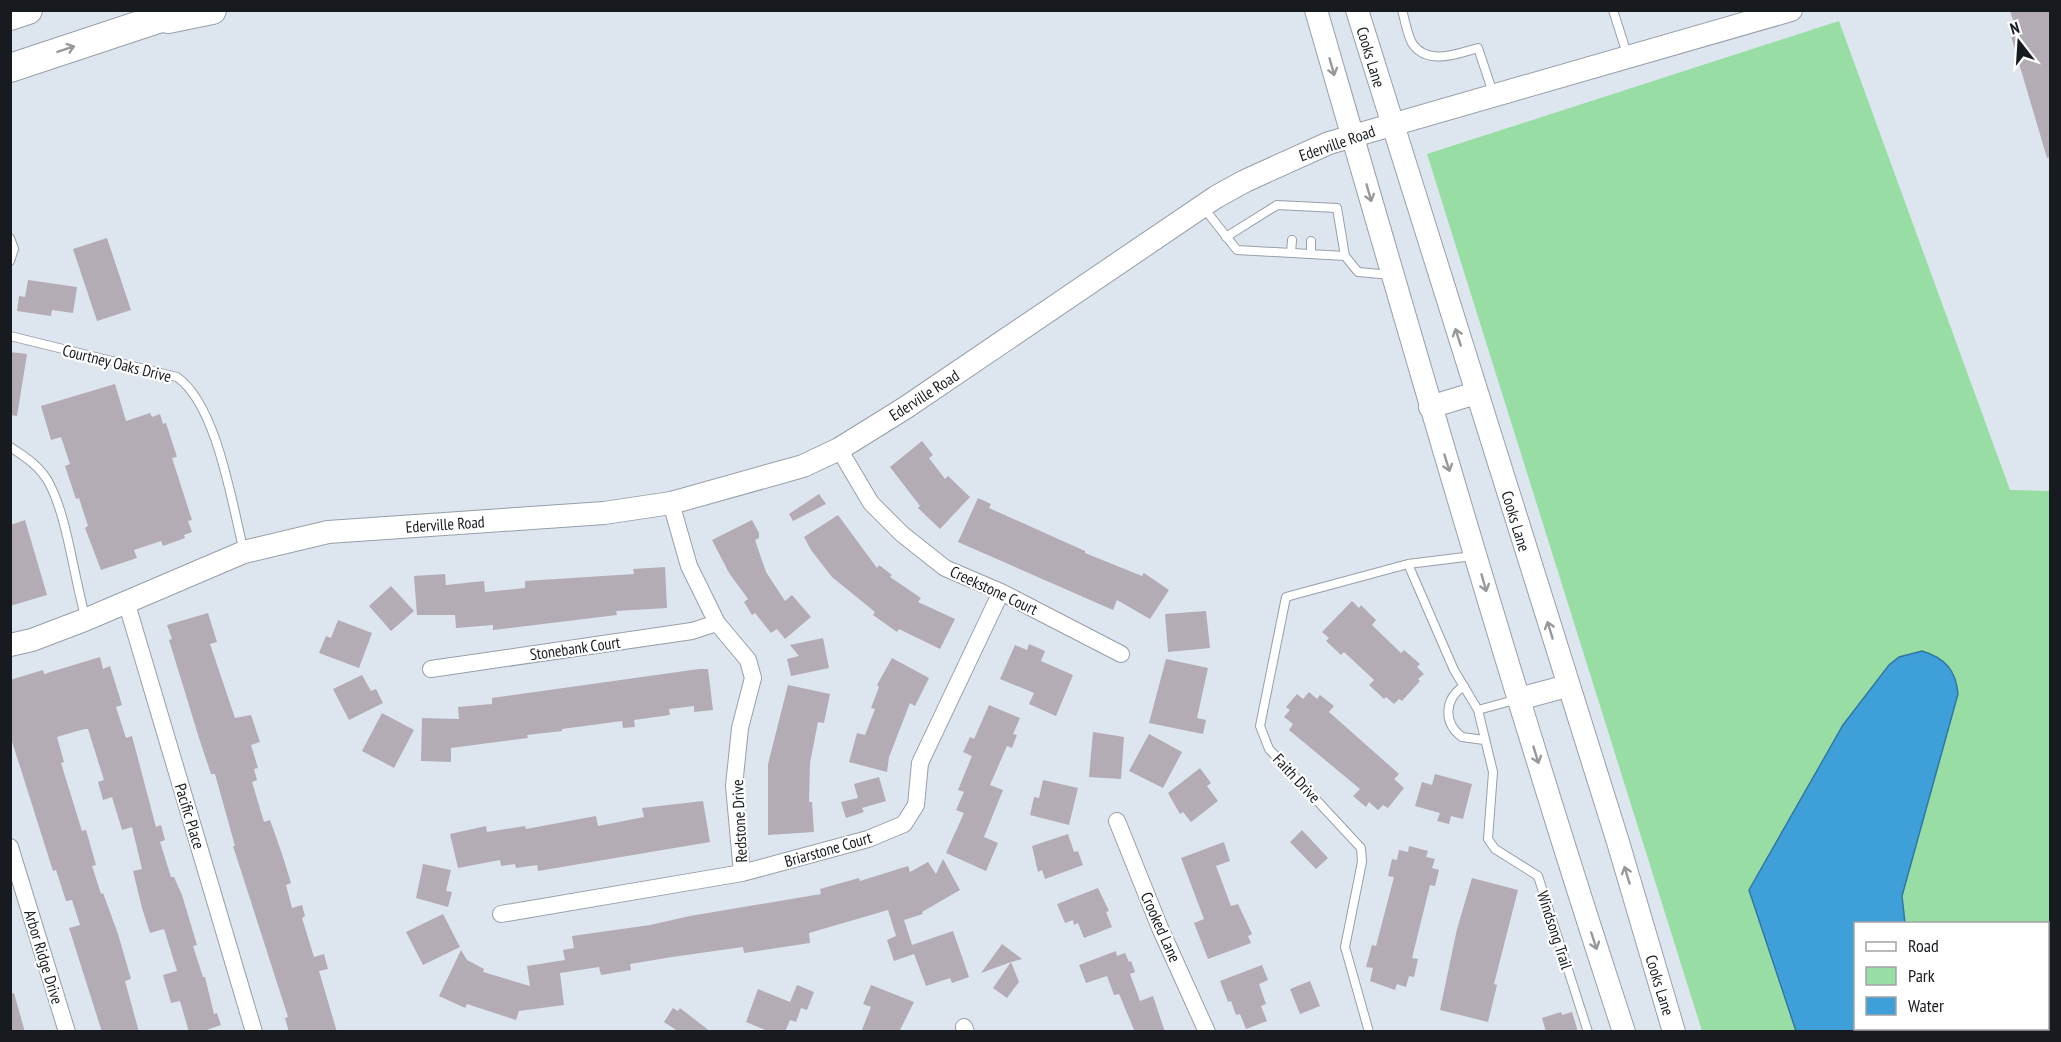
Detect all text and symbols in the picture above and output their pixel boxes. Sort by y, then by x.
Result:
north arrow [1989,12,2049,72]
text: N [2008,17,2022,38]
street label: Cooks Lane [1352,24,1390,90]
one-way arrow [56,43,75,54]
one-way arrow [1327,57,1339,76]
street label: Ederville Road [1296,121,1378,165]
one-way arrow [1364,183,1375,202]
one-way arrow [1452,328,1463,347]
street label: Courtney Oaks Drive [60,340,174,386]
street label: Ederville Road [885,365,963,425]
one-way arrow [1443,453,1454,472]
street label: Cooks Lane [1497,488,1535,554]
street label: Ederville Road [405,511,485,537]
street label: Creekstone Court [947,561,1042,619]
one-way arrow [1479,573,1490,592]
one-way arrow [1544,621,1555,640]
street label: Stonebank Court [528,632,622,664]
one-way arrow [1531,745,1542,764]
street label: Faith Drive [1269,749,1325,807]
street label: Redstone Drive [727,779,751,863]
street label: Pacific Place [171,781,209,851]
street label: Briarstone Court [782,827,874,871]
one-way arrow [1621,866,1632,885]
street label: Windsong Trail [1533,888,1577,972]
street label: Crooked Lane [1137,889,1185,965]
street label: Arbor Ridge Drive [20,907,68,1007]
legend [1854,922,2049,1030]
one-way arrow [1589,931,1600,950]
text: Road [1908,934,1939,957]
street label: Cooks Lane [1641,952,1679,1018]
text: Park [1908,964,1935,987]
text: Water [1908,994,1944,1017]

